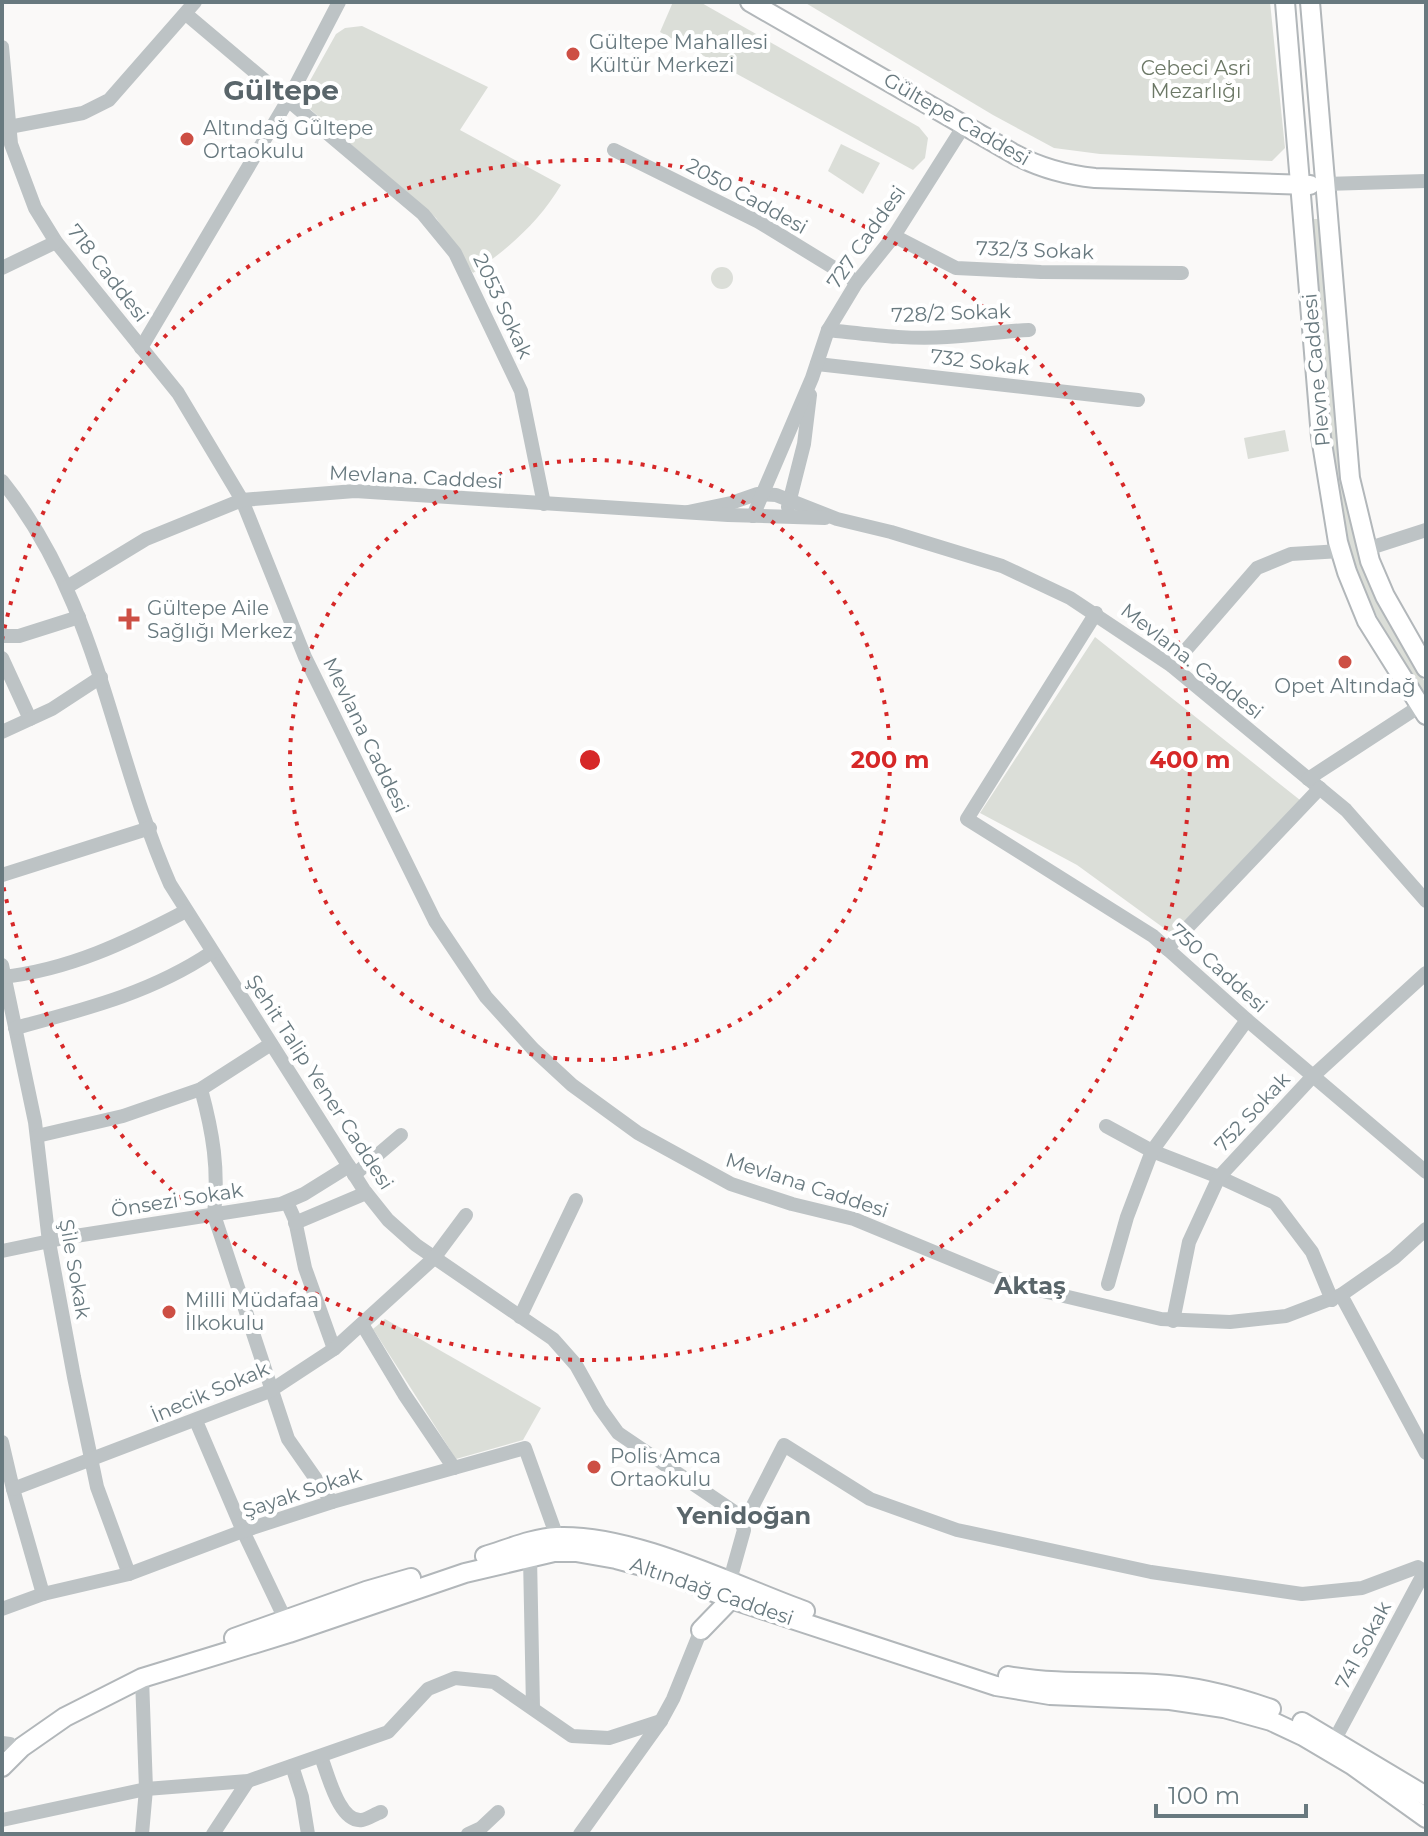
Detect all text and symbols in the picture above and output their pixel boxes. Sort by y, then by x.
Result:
place label: Gültepe Mahallesi Kültür Merkezi [589,30,768,77]
marker: Gültepe Mahallesi Kültür Merkezi [564,45,582,63]
park label: Cebeci Asri Mezarlığı [1141,56,1251,103]
street label: Gültepe Caddesi [880,67,1034,171]
district label: Gültepe [223,73,339,107]
place label: Altındağ Gültepe Ortaokulu [203,116,373,163]
marker: Altındağ Gültepe Ortaokulu [178,130,196,148]
street label: 2050 Caddesi [682,153,812,239]
street label: 727 Caddesi [822,181,910,293]
street label: 718 Caddesi [62,219,154,327]
street label: 732/3 Sokak [976,236,1094,264]
street label: 2053 Sokak [468,250,538,362]
street label: Plevne Caddesi [1297,293,1335,447]
street label: 728/2 Sokak [891,299,1011,327]
street label: 732 Sokak [929,344,1031,380]
street label: Mevlana. Caddesi [329,460,503,494]
place label: Gültepe Aile Sağlığı Merkez [147,596,293,643]
street label: Mevlana. Caddesi [1116,598,1268,724]
marker: Gültepe Aile Sağlığı Merkez [118,608,140,630]
street label: Mevlana Caddesi [318,653,414,817]
marker: Opet Altındağ [1336,653,1354,671]
place label: Opet Altındağ [1274,674,1416,698]
text: 200 m [851,745,929,774]
text: 400 m [1149,745,1231,774]
centre of rings [576,746,604,774]
street label: 750 Caddesi [1166,918,1272,1018]
street label: Şehit Talip Yener Caddesi [241,970,399,1194]
street label: 752 Sokak [1209,1067,1295,1157]
street label: Mevlana Caddesi [723,1147,891,1223]
street label: Önsezi Sokak [109,1178,245,1222]
street label: Şile Sokak [54,1217,96,1321]
district label: Aktaş [993,1271,1066,1300]
place label: Milli Müdafaa İlkokulu [185,1288,319,1335]
marker: Milli Müdafaa İlkokulu [160,1303,178,1321]
street label: İnecik Sokak [147,1356,273,1428]
place label: Polis Amca Ortaokulu [610,1444,721,1491]
marker: Polis Amca Ortaokulu [585,1458,603,1476]
street label: Şayak Sokak [240,1461,364,1522]
district label: Yenidoğan [676,1501,811,1530]
street label: Altındağ Caddesi [627,1552,797,1630]
street label: 741 Sokak [1330,1597,1396,1693]
scale bar [1156,1768,1306,1818]
text: 100 m [1168,1781,1240,1810]

